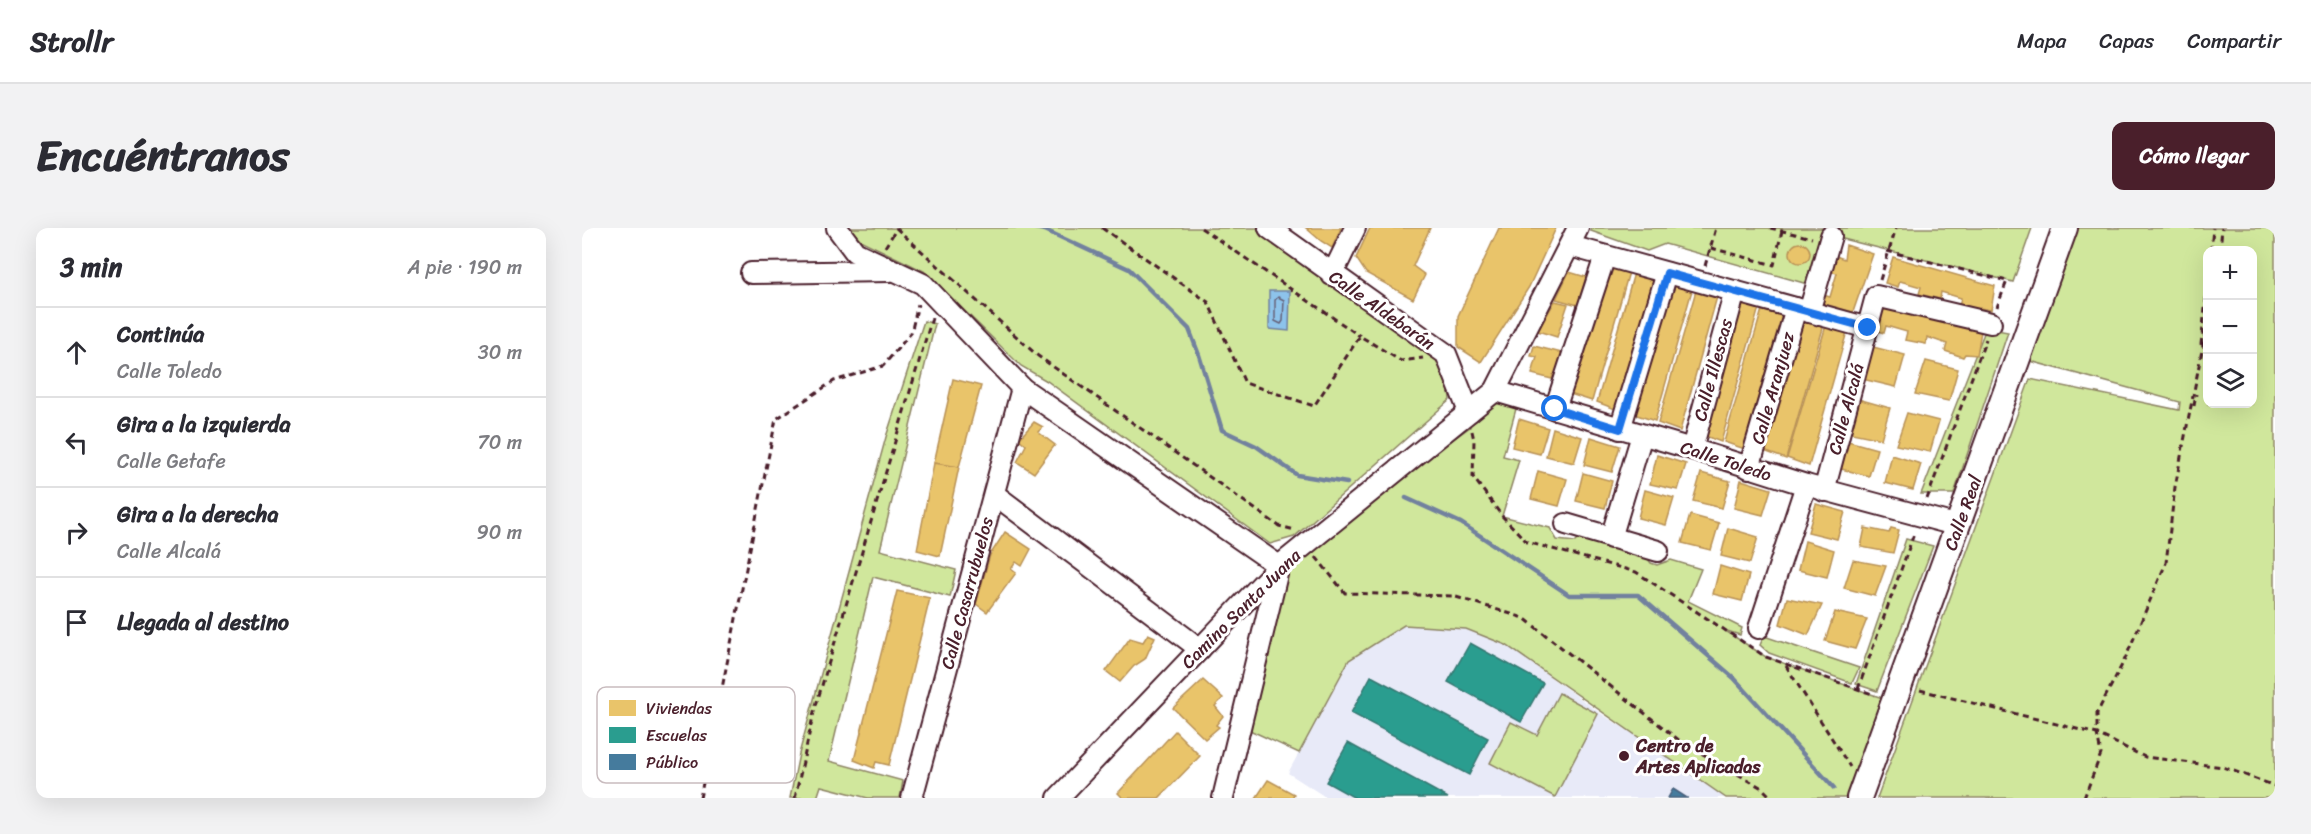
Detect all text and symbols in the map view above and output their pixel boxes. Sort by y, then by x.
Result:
text: Strollr [30,17,113,66]
text: Mapa [2017,22,2066,60]
text: Capas [2099,22,2154,60]
text: Compartir [2187,22,2281,60]
text: Encuéntranos [36,119,289,193]
button: Cómo llegar [2112,122,2275,190]
text: 3 min [60,244,122,290]
map controls [2203,246,2257,408]
button: + [2203,246,2257,300]
text: A pie · 190 m [408,250,522,285]
street label: Calle Aldebarán [1322,261,1442,359]
button: − [2203,300,2257,354]
street label: Calle Illescas [1684,314,1742,425]
route end [1854,314,1880,340]
text: Continúa [117,315,204,354]
street label: Calle Aranjuez [1742,328,1804,448]
text: 30 m [478,335,522,370]
icon: ahead [60,336,93,369]
text: Calle Toledo [117,354,222,389]
button: layers [2203,354,2257,408]
street label: Calle Alcalá [1818,360,1874,458]
route start [1541,395,1567,421]
text: Gira a la izquierda [117,405,290,444]
text: 70 m [477,425,522,460]
icon: left [60,426,93,459]
street label: Calle Toledo [1676,431,1776,491]
text: Calle Getafe [117,444,226,479]
street label: Calle Real [1935,470,1992,555]
text: Gira a la derecha [117,495,278,534]
street label: Calle Casarrubuelos [931,513,1003,673]
text: 90 m [477,515,522,550]
icon: right [60,516,93,549]
text: Calle Alcalá [117,534,221,569]
street label: Camino Santa Juana [1173,540,1310,677]
text: Llegada al destino [117,603,289,642]
icon: arrive [60,606,93,639]
legend [597,687,795,783]
text: Viviendas [646,694,713,723]
text: Escuelas [646,721,708,750]
place label: Centro de Artes Aplicadas [1635,730,1761,783]
text: Público [646,748,698,777]
marker: Centro de Artes Aplicadas [1617,749,1631,763]

